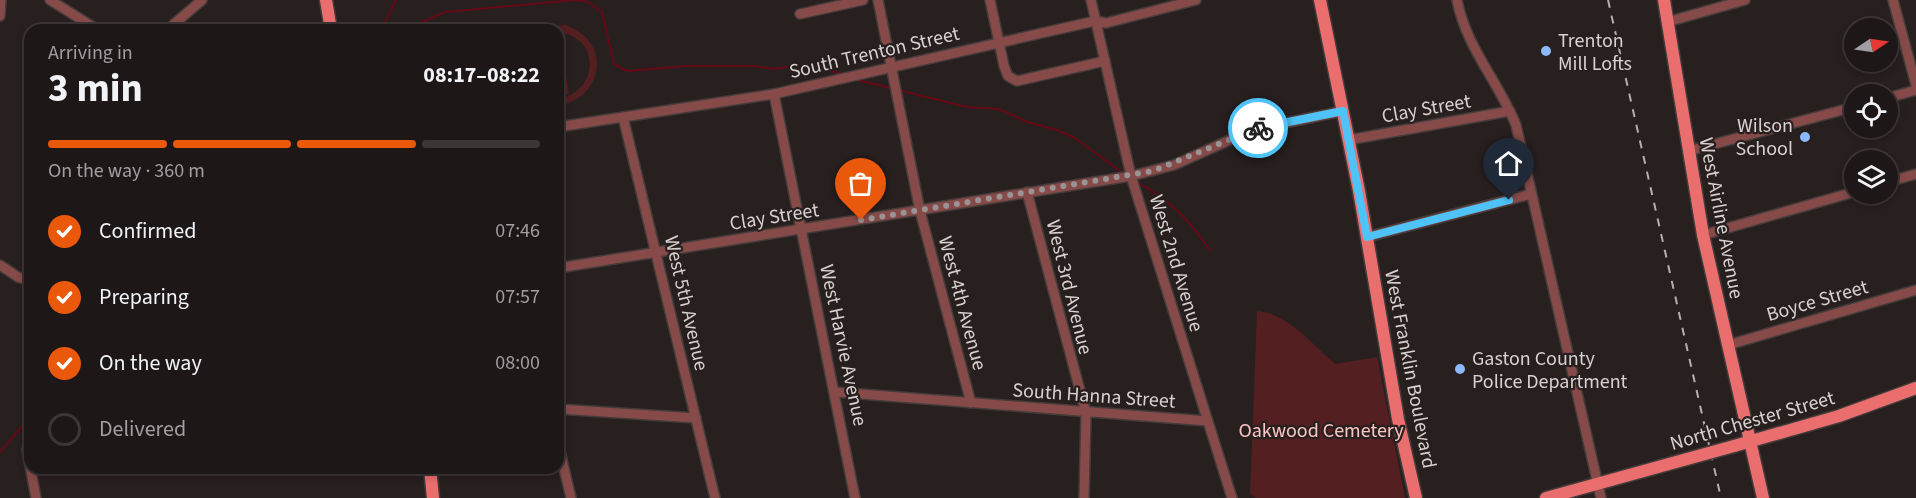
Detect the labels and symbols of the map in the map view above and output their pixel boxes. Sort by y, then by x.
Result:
north arrow [1844,18,1898,72]
street label: South Trenton Street [786,20,962,86]
place label: Trenton Mill Lofts [1558,27,1632,78]
marker: Trenton Mill Lofts [1539,44,1553,58]
street label: Clay Street [1379,87,1473,131]
courier [1228,98,1288,158]
place label: Wilson School [1736,112,1793,163]
marker: Wilson School [1798,130,1812,144]
street label: West Airline Avenue [1692,135,1750,301]
pin [1483,138,1534,200]
pin [835,158,886,220]
street label: West 2nd Avenue [1142,191,1210,335]
street label: Clay Street [727,196,821,238]
street label: West 3rd Avenue [1039,217,1099,358]
street label: West 5th Avenue [657,233,715,373]
street label: West 4th Avenue [931,233,993,373]
street label: West Harvie Avenue [812,262,874,429]
street label: West Franklin Boulevard [1377,268,1443,471]
street label: Boyce Street [1763,273,1872,329]
place label: Gaston County Police Department [1472,345,1628,396]
marker: Gaston County Police Department [1453,362,1467,376]
street label: South Hanna Street [1012,376,1177,416]
street label: North Chester Street [1667,384,1838,458]
park label: Oakwood Cemetery [1238,417,1404,445]

